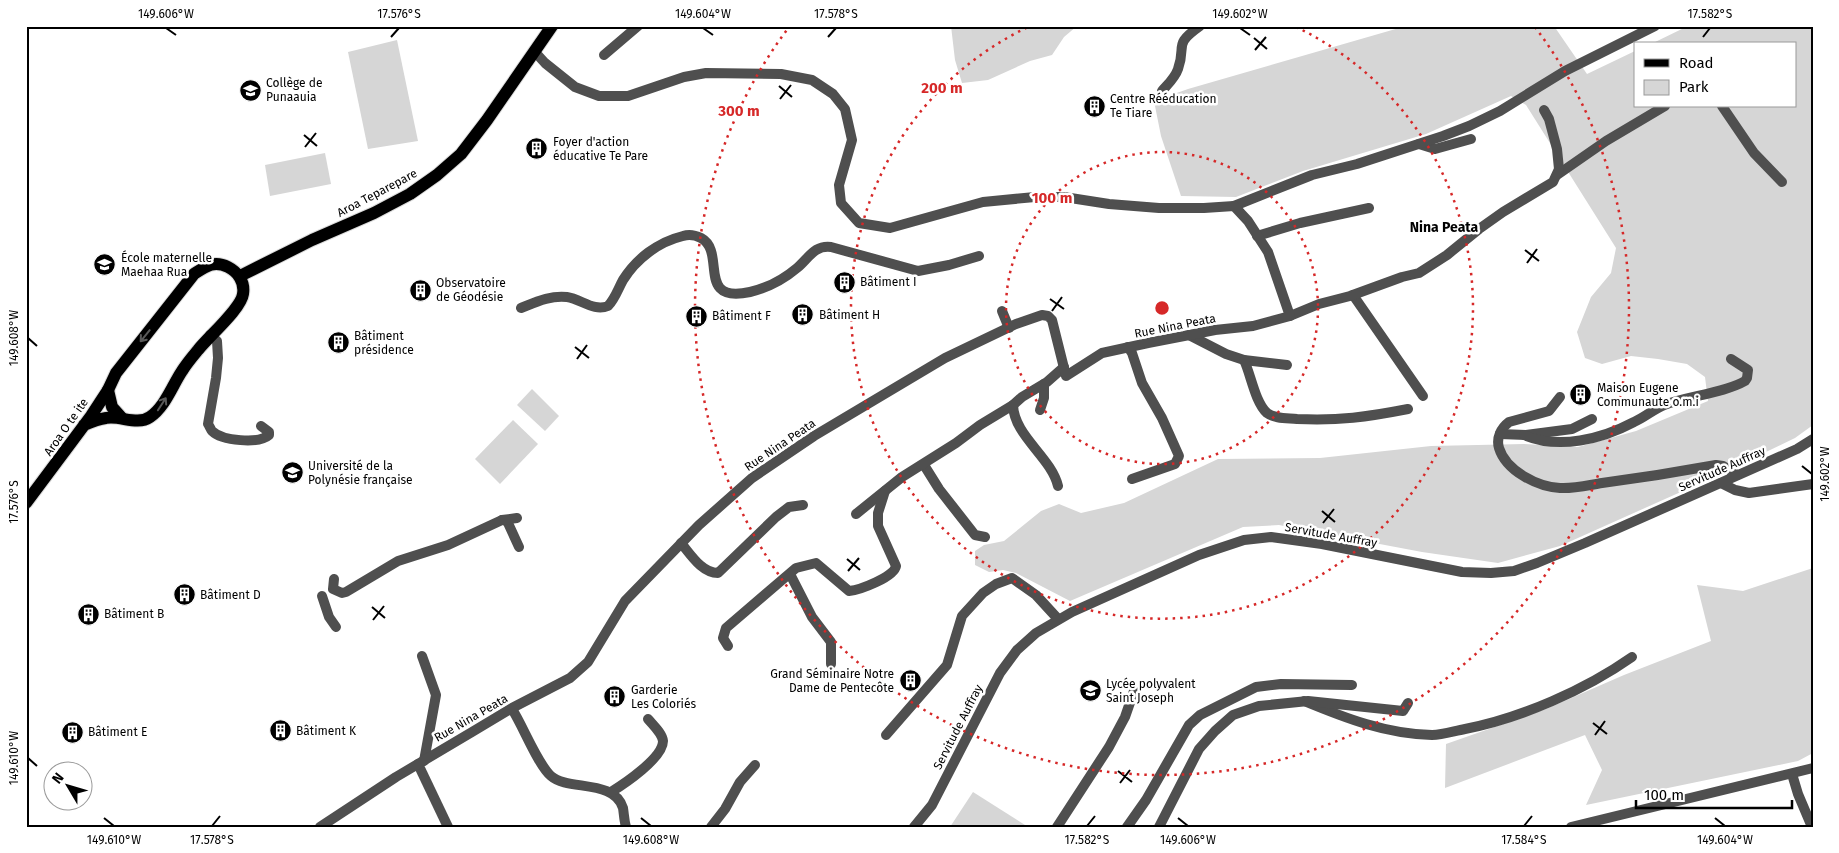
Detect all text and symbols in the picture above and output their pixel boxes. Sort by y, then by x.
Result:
text: 149.606°W [138,7,194,21]
text: 17.576°S [377,7,421,21]
text: 149.604°W [675,7,731,21]
text: 17.578°S [814,7,858,21]
text: 149.602°W [1212,7,1268,21]
text: 17.582°S [1688,7,1733,21]
legend [1634,42,1796,108]
text: Road [1679,54,1714,72]
place label: Collège de Punaauia [266,76,323,104]
school or university icon: Collège de Punaauia [238,78,262,102]
text: Park [1679,78,1709,96]
text: 200 m [921,79,963,97]
place label: Centre Rééducation Te Tiare [1110,92,1217,120]
building icon: Centre Rééducation Te Tiare [1082,94,1106,118]
text: 300 m [717,102,760,120]
place label: Foyer d'action éducative Te Pare [553,135,648,163]
building icon: Foyer d'action éducative Te Pare [525,137,549,161]
street label: Aroa Teparepare [335,166,419,220]
text: 100 m [1032,189,1072,207]
district label: Nina Peata [1410,219,1479,236]
place label: École maternelle Maehaa Rua [121,250,212,279]
school or university icon: École maternelle Maehaa Rua [93,253,117,277]
building icon: Bâtiment I [832,270,856,294]
place label: Bâtiment I [860,275,916,289]
place label: Observatoire de Géodésie [436,276,506,304]
building icon: Observatoire de Géodésie [408,278,432,302]
centre of rings [1153,299,1171,317]
building icon: Bâtiment H [791,303,815,327]
building icon: Bâtiment F [684,304,708,328]
place label: Bâtiment H [819,308,880,322]
place label: Bâtiment F [712,309,771,323]
text: 149.608°W [7,310,21,366]
street label: Rue Nina Peata [1133,311,1217,341]
one-way arrow [140,329,151,342]
place label: Bâtiment présidence [354,329,414,357]
building icon: Bâtiment présidence [326,331,350,355]
place label: Maison Eugene Communaute o.m.i [1597,381,1699,409]
building icon: Maison Eugene Communaute o.m.i [1569,383,1593,407]
street label: Aroa O te ite [41,395,91,459]
one-way arrow [157,397,167,411]
street label: Rue Nina Peata [742,416,818,474]
street label: Servitude Auffray [1676,444,1768,494]
text: 149.602°W [1818,446,1832,502]
place label: Université de la Polynésie française [308,459,413,487]
school or university icon: Université de la Polynésie française [280,461,304,485]
text: 17.576°S [7,480,21,524]
street label: Servitude Auffray [1284,520,1378,550]
building icon: Bâtiment D [172,583,196,607]
place label: Bâtiment D [200,588,261,602]
building icon: Bâtiment B [76,602,100,626]
place label: Bâtiment B [104,607,164,621]
place label: Grand Séminaire Notre Dame de Pentecôte [770,667,894,695]
building icon: Grand Séminaire Notre Dame de Pentecôte [898,669,922,693]
place label: Lycée polyvalent Saint Joseph [1106,677,1196,705]
school or university icon: Lycée polyvalent Saint Joseph [1078,679,1102,703]
street label: Servitude Auffray [931,682,986,772]
place label: Garderie Les Coloriés [631,683,697,711]
building icon: Garderie Les Coloriés [603,685,627,709]
street label: Rue Nina Peata [432,691,510,745]
building icon: Bâtiment K [268,719,292,743]
building icon: Bâtiment E [60,720,84,744]
place label: Bâtiment K [296,724,357,738]
place label: Bâtiment E [88,725,147,739]
text: 149.610°W [7,731,21,785]
north arrow [42,760,92,810]
text: N [49,769,68,787]
scale bar [1636,778,1793,810]
text: 100 m [1644,786,1684,804]
text: 149.610°W [87,833,141,847]
text: 17.578°S [190,833,234,847]
text: 149.608°W [623,833,679,847]
text: 17.582°S [1065,833,1110,847]
text: 149.606°W [1160,833,1216,847]
text: 17.584°S [1501,833,1547,847]
text: 149.604°W [1697,833,1753,847]

